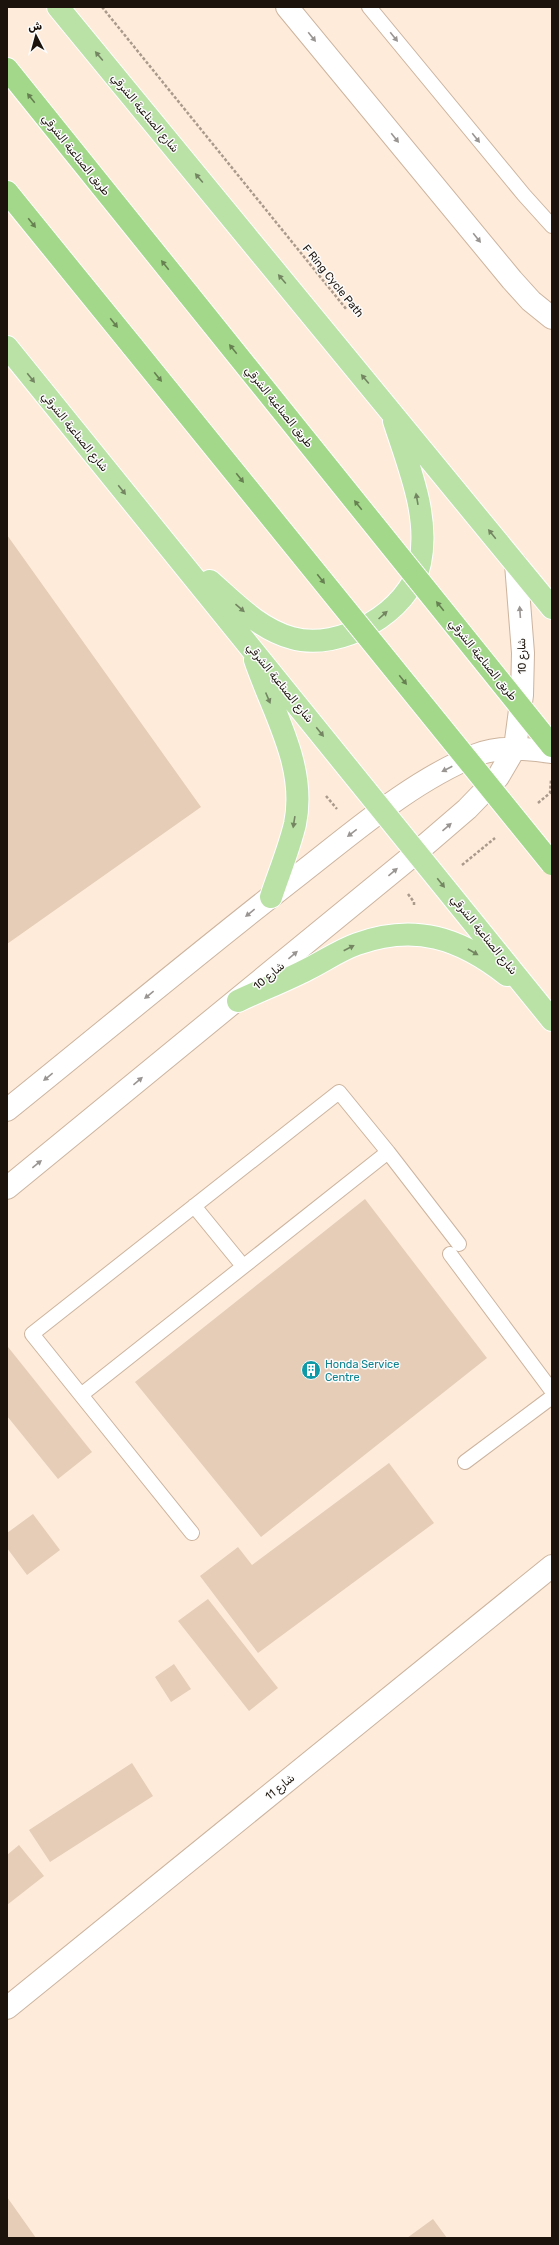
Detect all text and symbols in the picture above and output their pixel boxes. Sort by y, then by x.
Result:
north arrow [16,16,56,56]
text: ش [27,19,43,34]
one-way arrow [308,32,317,43]
one-way arrow [389,32,398,43]
one-way arrow [94,51,103,62]
street label: شارع الصناعية الشرقي [107,71,182,156]
one-way arrow [26,93,35,104]
street label: طريق الصناعية الشرقي [38,112,113,200]
one-way arrow [390,132,399,143]
one-way arrow [472,132,481,143]
one-way arrow [195,173,204,184]
one-way arrow [27,217,36,228]
one-way arrow [473,233,482,244]
street label: F Ring Cycle Path [300,242,366,320]
one-way arrow [160,260,169,270]
one-way arrow [278,273,286,284]
one-way arrow [110,318,118,329]
one-way arrow [228,344,237,355]
street label: طريق الصناعية الشرقي [241,364,316,452]
one-way arrow [27,372,36,383]
one-way arrow [154,372,162,383]
one-way arrow [360,373,369,384]
street label: شارع الصناعية الشرقي [37,390,111,476]
one-way arrow [235,473,244,484]
one-way arrow [117,485,126,496]
one-way arrow [414,493,420,505]
one-way arrow [354,500,363,511]
one-way arrow [487,529,496,539]
one-way arrow [317,574,326,585]
one-way arrow [435,601,444,612]
one-way arrow [235,603,245,612]
one-way arrow [516,606,523,618]
one-way arrow [378,611,388,620]
street label: طريق الصناعية الشرقي [445,617,520,705]
street label: شارع 10 [515,638,531,674]
street label: شارع الصناعية الشرقي [242,641,316,727]
one-way arrow [399,675,408,686]
one-way arrow [265,692,271,703]
one-way arrow [315,727,324,737]
one-way arrow [442,766,453,773]
one-way arrow [291,816,297,828]
one-way arrow [442,823,451,832]
one-way arrow [347,829,358,838]
one-way arrow [388,868,399,877]
one-way arrow [437,877,446,888]
street label: شارع الصناعية الشرقي [446,893,520,979]
one-way arrow [244,909,255,918]
one-way arrow [343,945,355,951]
one-way arrow [467,949,479,956]
one-way arrow [288,951,298,960]
street label: شارع 10 [251,959,288,994]
one-way arrow [143,991,154,1000]
one-way arrow [42,1073,53,1082]
one-way arrow [133,1077,143,1086]
one-way arrow [32,1159,43,1168]
place label: Honda Service Centre [325,1358,399,1384]
building icon: Honda Service Centre [300,1359,322,1381]
street label: شارع 11 [263,1771,299,1804]

